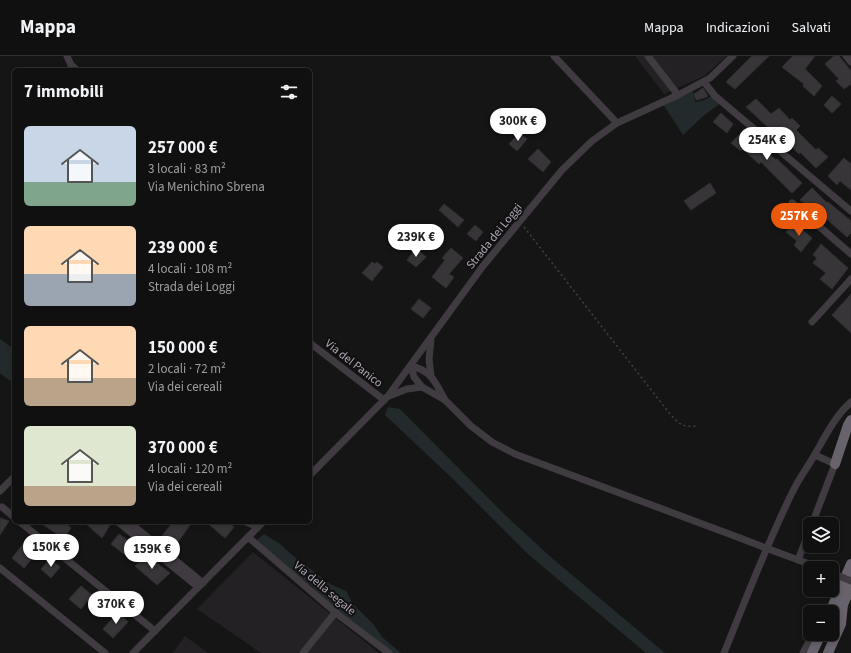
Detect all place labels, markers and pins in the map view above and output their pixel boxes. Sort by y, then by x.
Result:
pin: 300K € [485,108,551,142]
pin: 254K € [734,127,800,161]
pin: 257K € [766,203,832,237]
pin: 239K € [383,224,449,258]
pin: 150K € [18,534,84,568]
pin: 159K € [119,536,185,570]
pin: 370K € [83,591,149,625]

